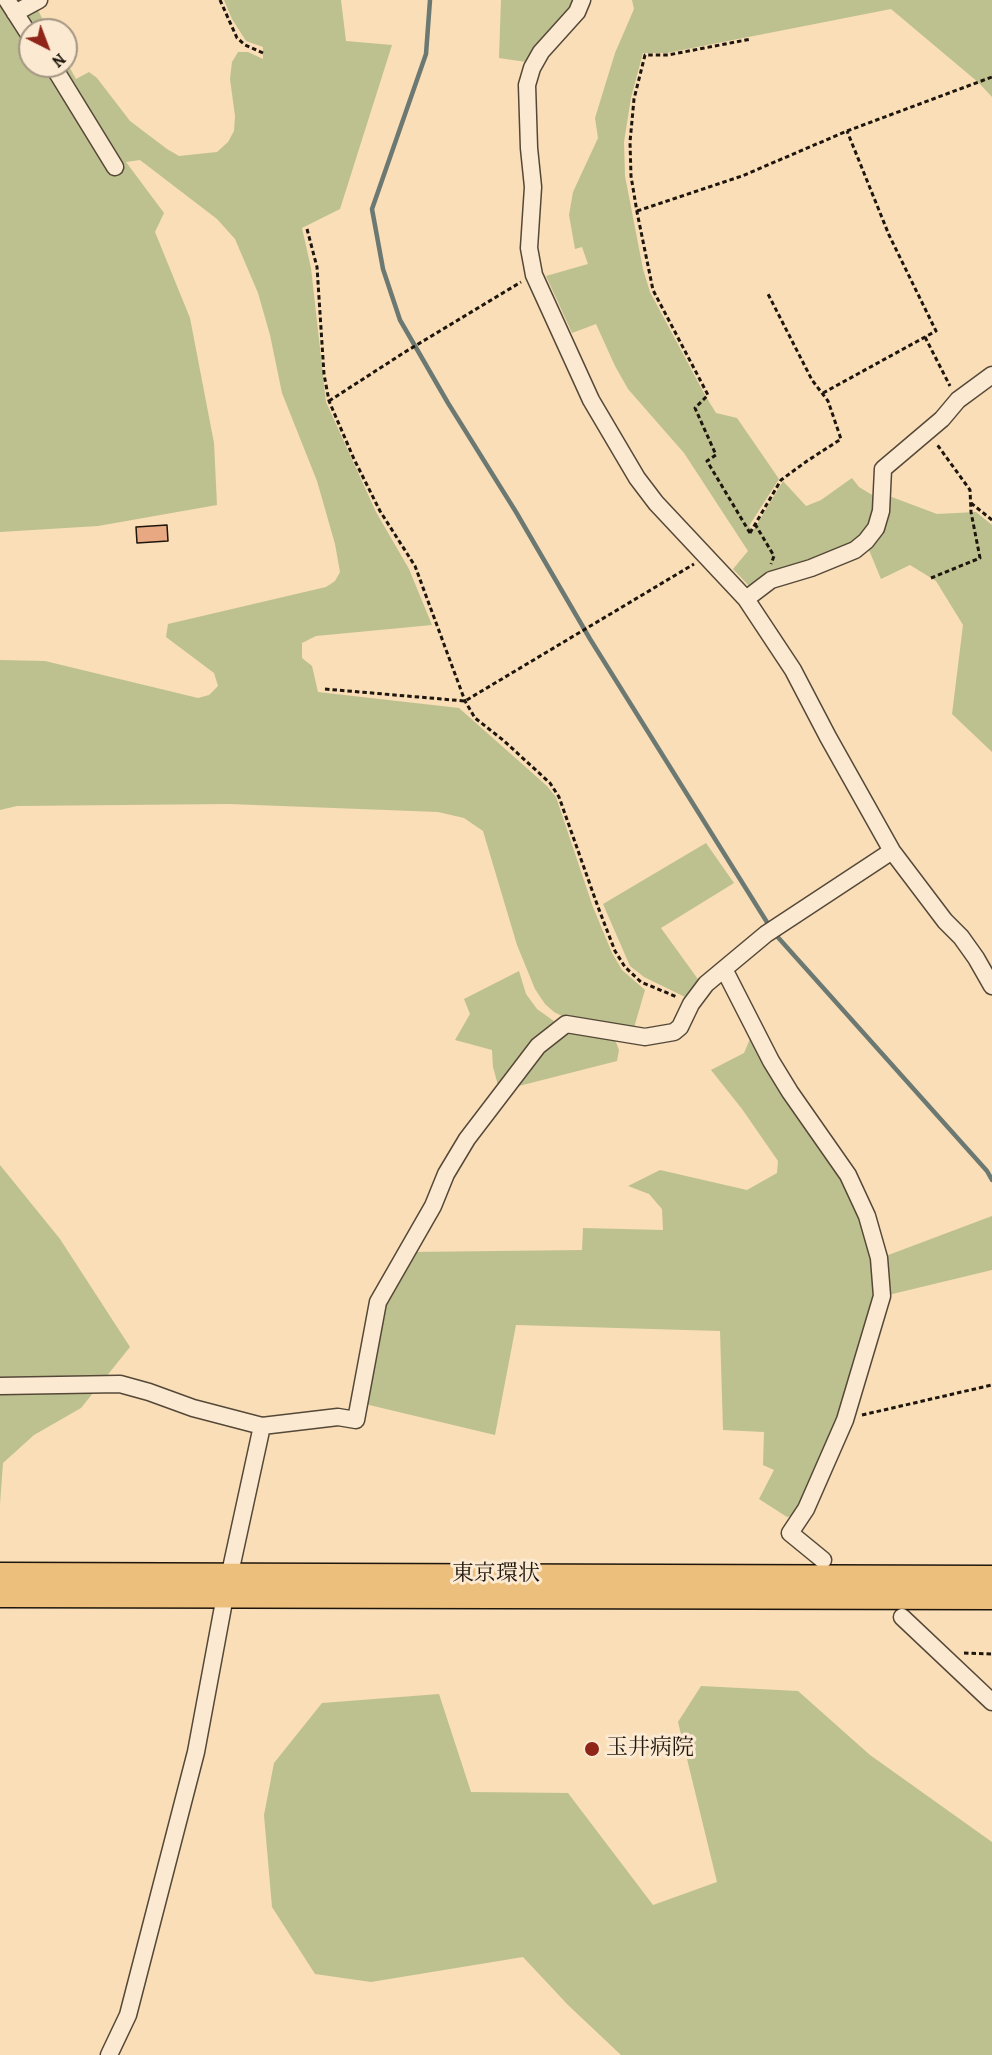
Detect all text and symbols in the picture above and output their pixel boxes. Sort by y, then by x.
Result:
north arrow [18,18,78,78]
text: N [47,48,70,72]
street label: 東京環状 [452,1562,540,1588]
place label: 玉井病院 [606,1736,694,1762]
marker: 玉井病院 [583,1740,601,1758]

